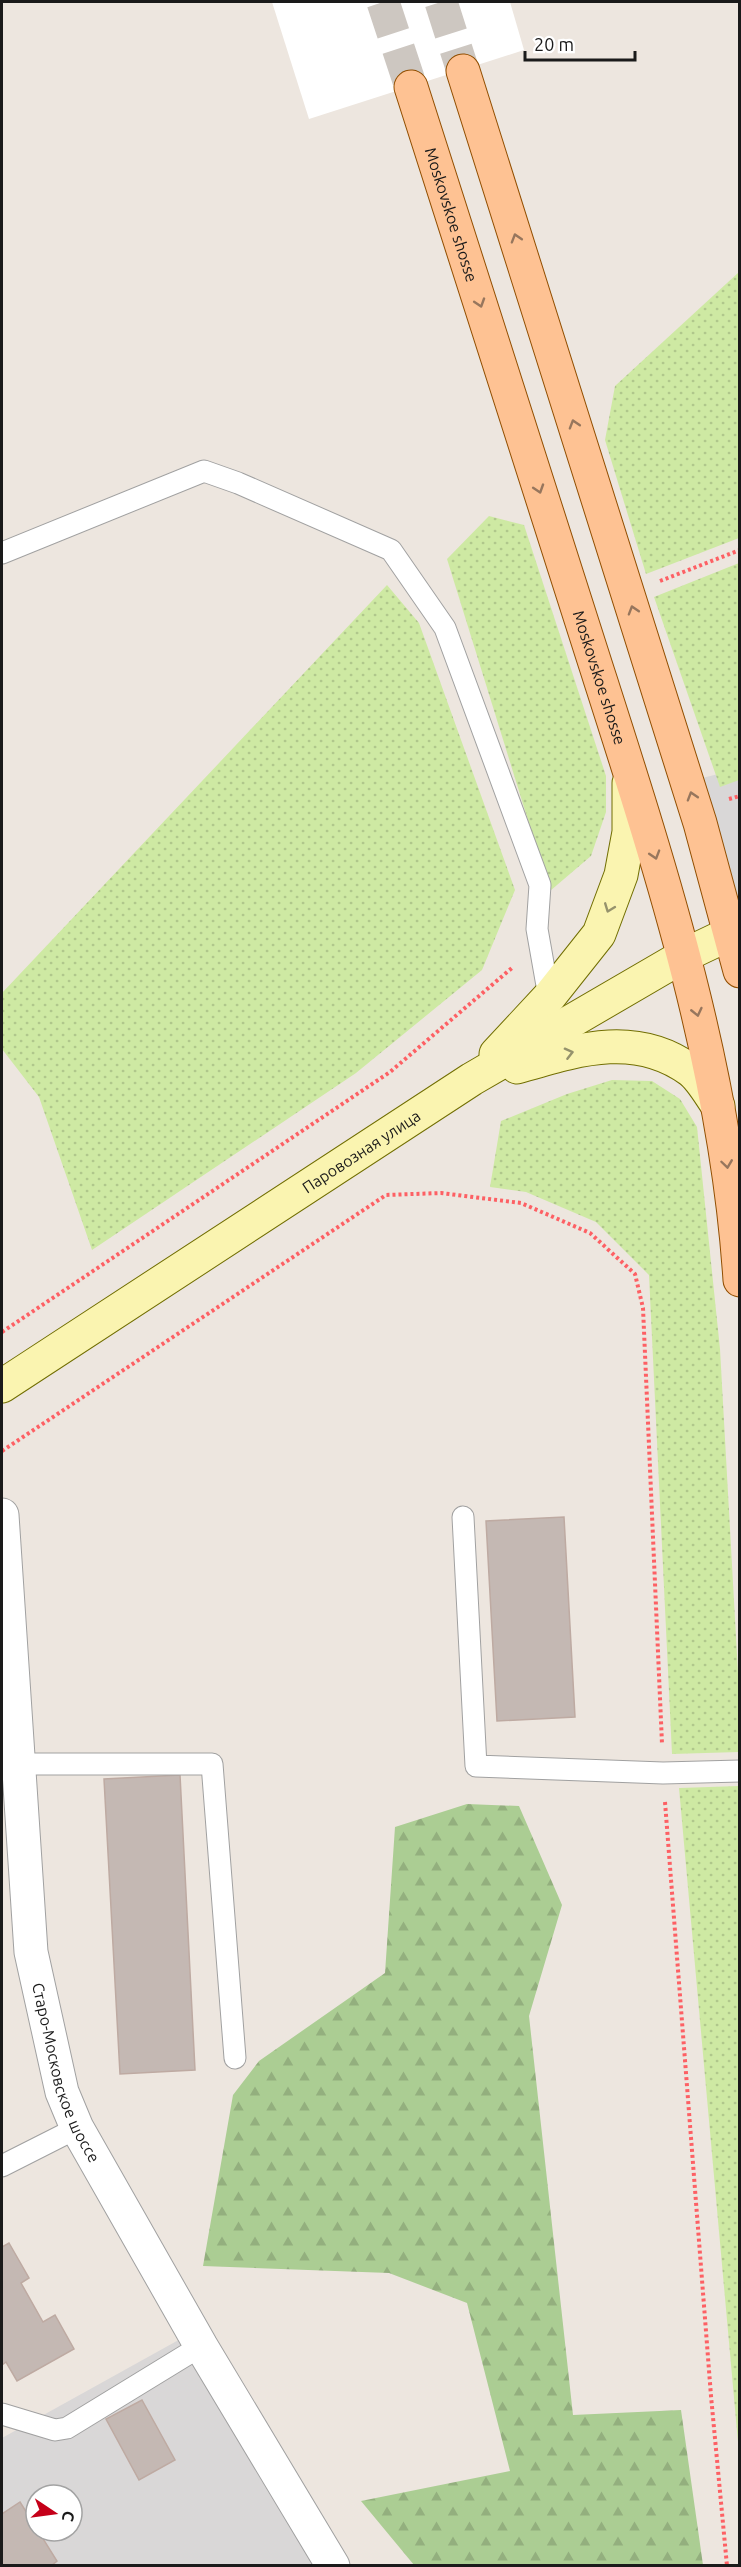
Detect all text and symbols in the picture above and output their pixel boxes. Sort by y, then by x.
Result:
scale bar [525,24,634,62]
text: 20 m [534,34,574,54]
street label: Moskovskoe shosse [422,145,481,284]
one-way arrow [511,233,523,244]
one-way arrow [473,297,485,308]
one-way arrow [569,419,581,430]
one-way arrow [532,483,544,494]
one-way arrow [628,605,640,616]
street label: Moskovskoe shosse [570,608,629,747]
one-way arrow [686,791,699,802]
one-way arrow [648,849,660,860]
one-way arrow [604,901,616,912]
one-way arrow [690,1007,703,1017]
one-way arrow [564,1047,574,1060]
street label: Паровозная улица [299,1106,424,1197]
one-way arrow [720,1159,732,1168]
street label: Старо-Московское шоссе [29,1981,104,2166]
north arrow [24,2483,84,2543]
text: С [59,2509,79,2523]

